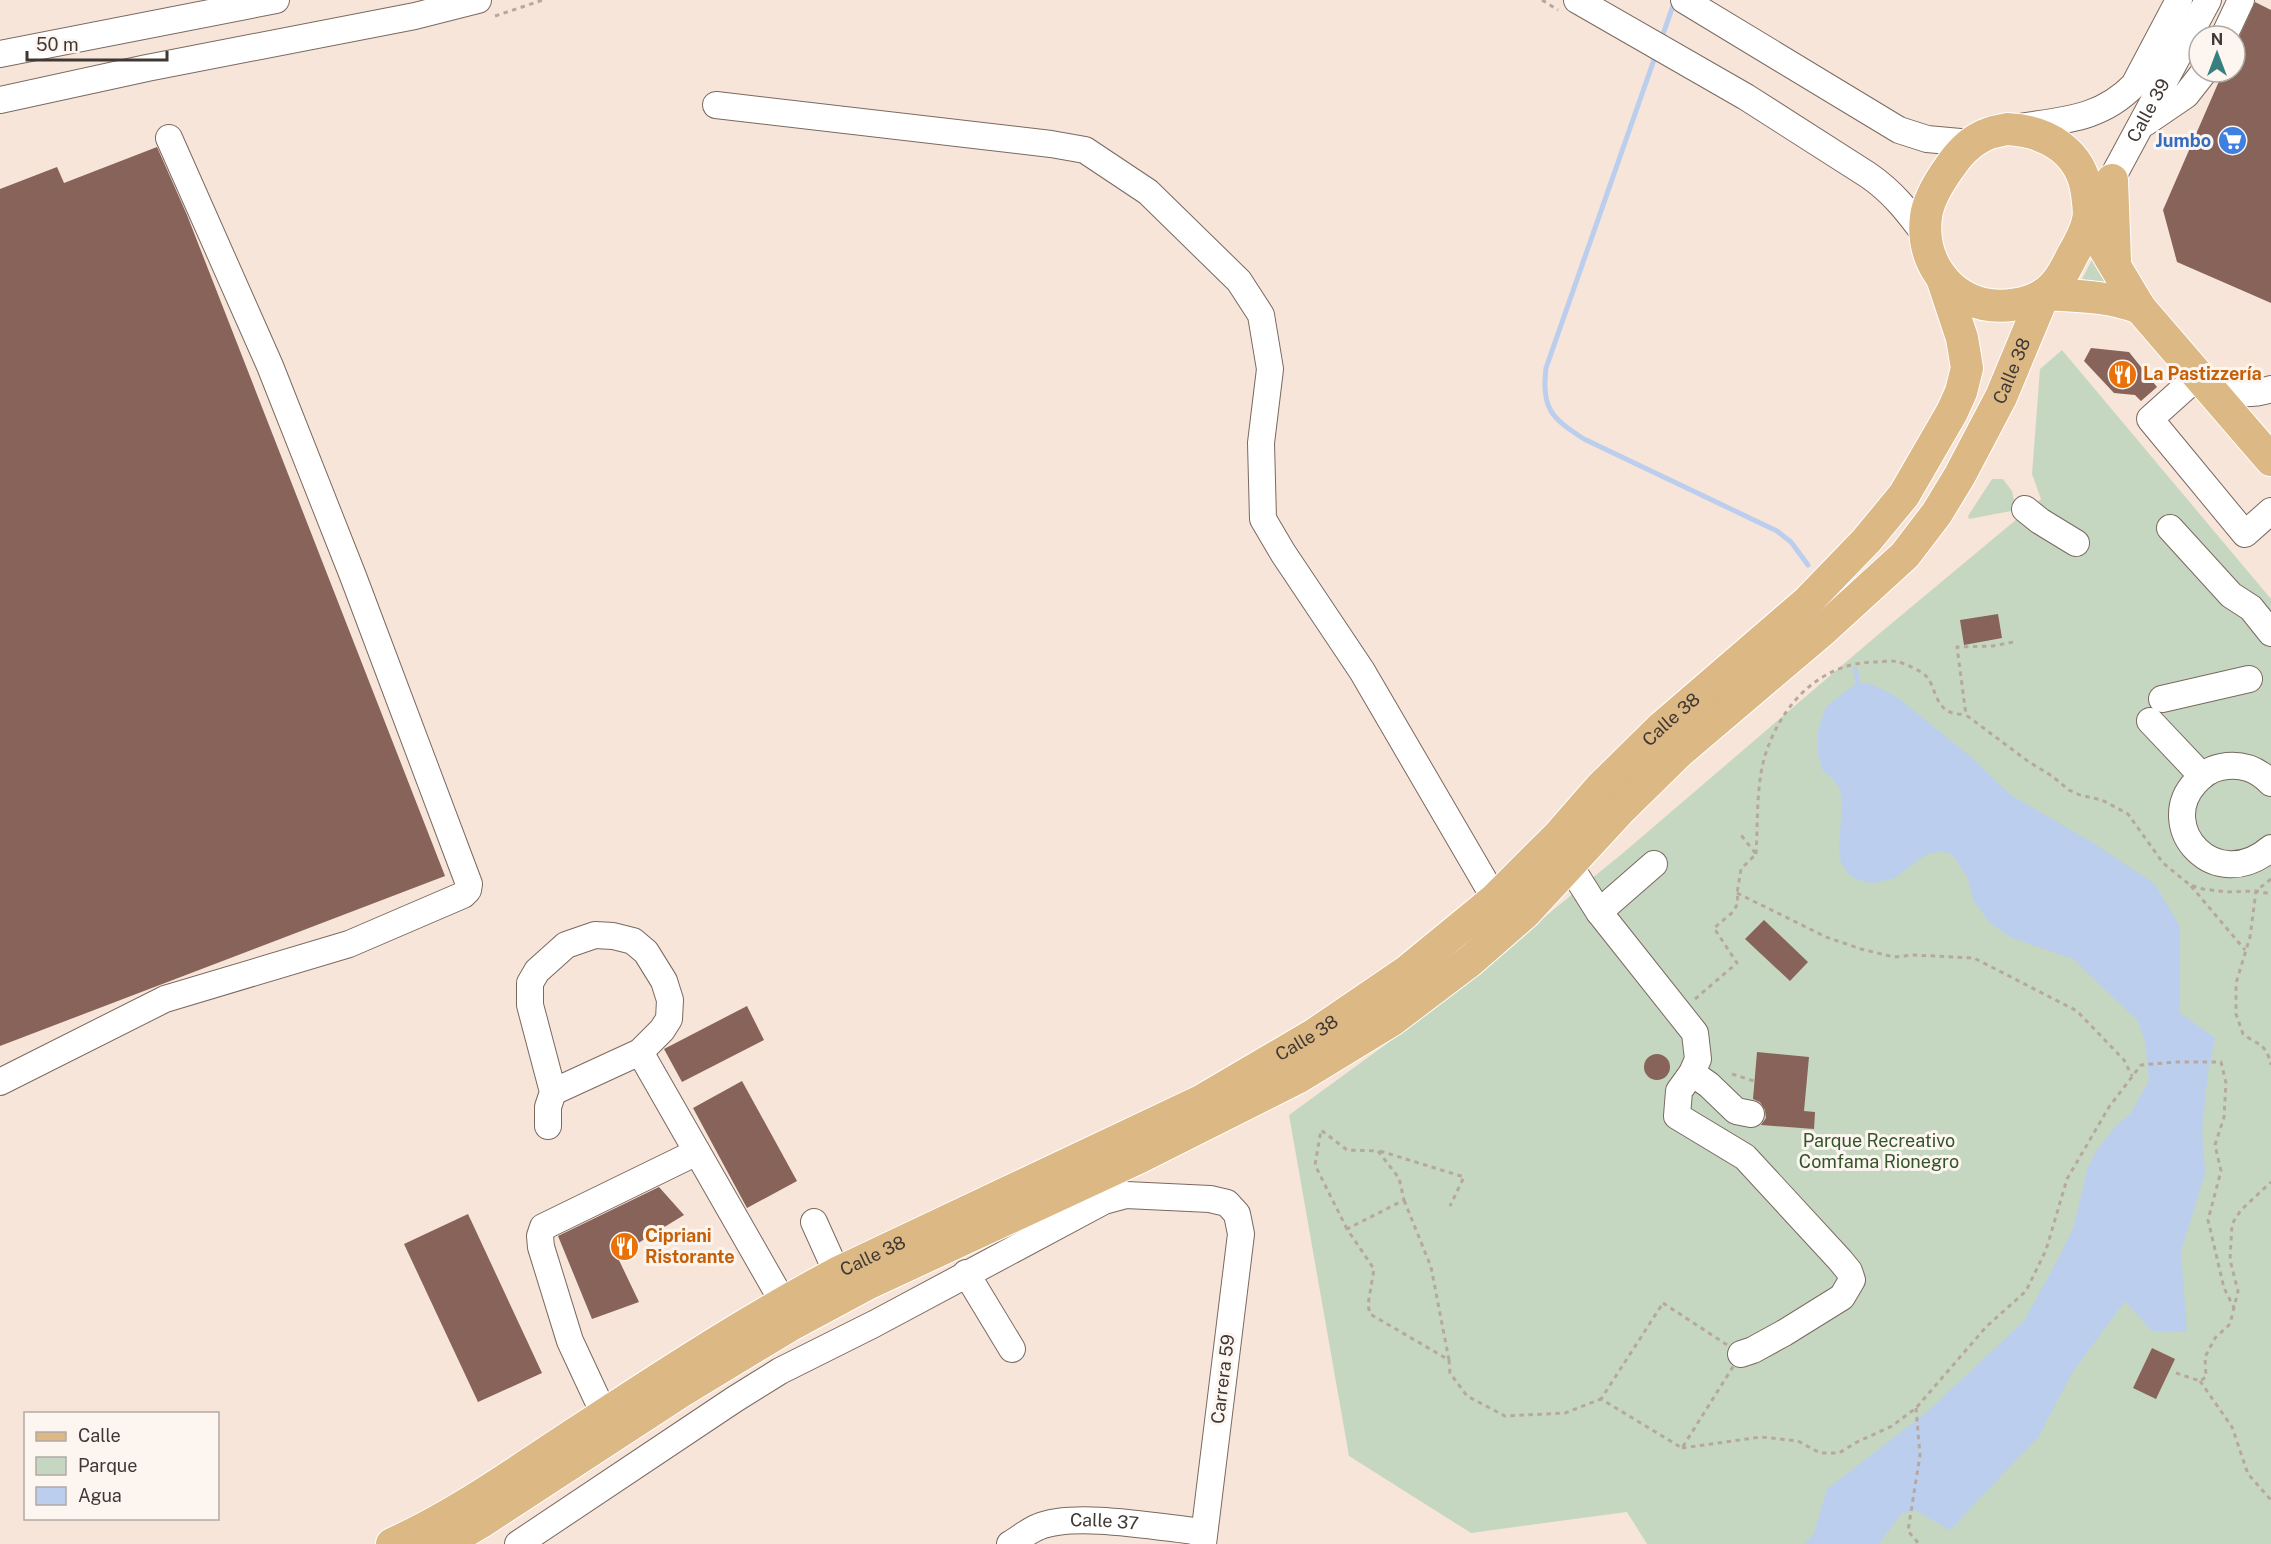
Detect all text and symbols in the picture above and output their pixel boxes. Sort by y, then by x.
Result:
scale bar [27,24,166,62]
north arrow [2187,24,2247,84]
text: N [2211,30,2223,49]
text: 50 m [36,34,79,55]
street label: Calle 39 [2122,75,2174,146]
supermarket icon: Jumbo [2216,125,2248,157]
place label: Jumbo [2156,130,2211,151]
street label: Calle 38 [1988,334,2035,408]
restaurant icon: La Pastizzería [2106,358,2138,390]
place label: La Pastizzería [2143,363,2262,384]
street label: Calle 38 [1638,688,1704,750]
street label: Calle 38 [1271,1010,1342,1065]
park label: Parque Recreativo Comfama Rionegro [1799,1130,1959,1172]
place label: Cipriani Ristorante [645,1225,735,1267]
restaurant icon: Cipriani Ristorante [608,1230,640,1262]
street label: Calle 38 [837,1231,909,1280]
street label: Carrera 59 [1207,1333,1238,1425]
legend [24,1412,219,1520]
text: Calle [78,1425,121,1446]
text: Parque [78,1455,138,1476]
text: Agua [78,1485,122,1506]
street label: Calle 37 [1070,1509,1140,1534]

